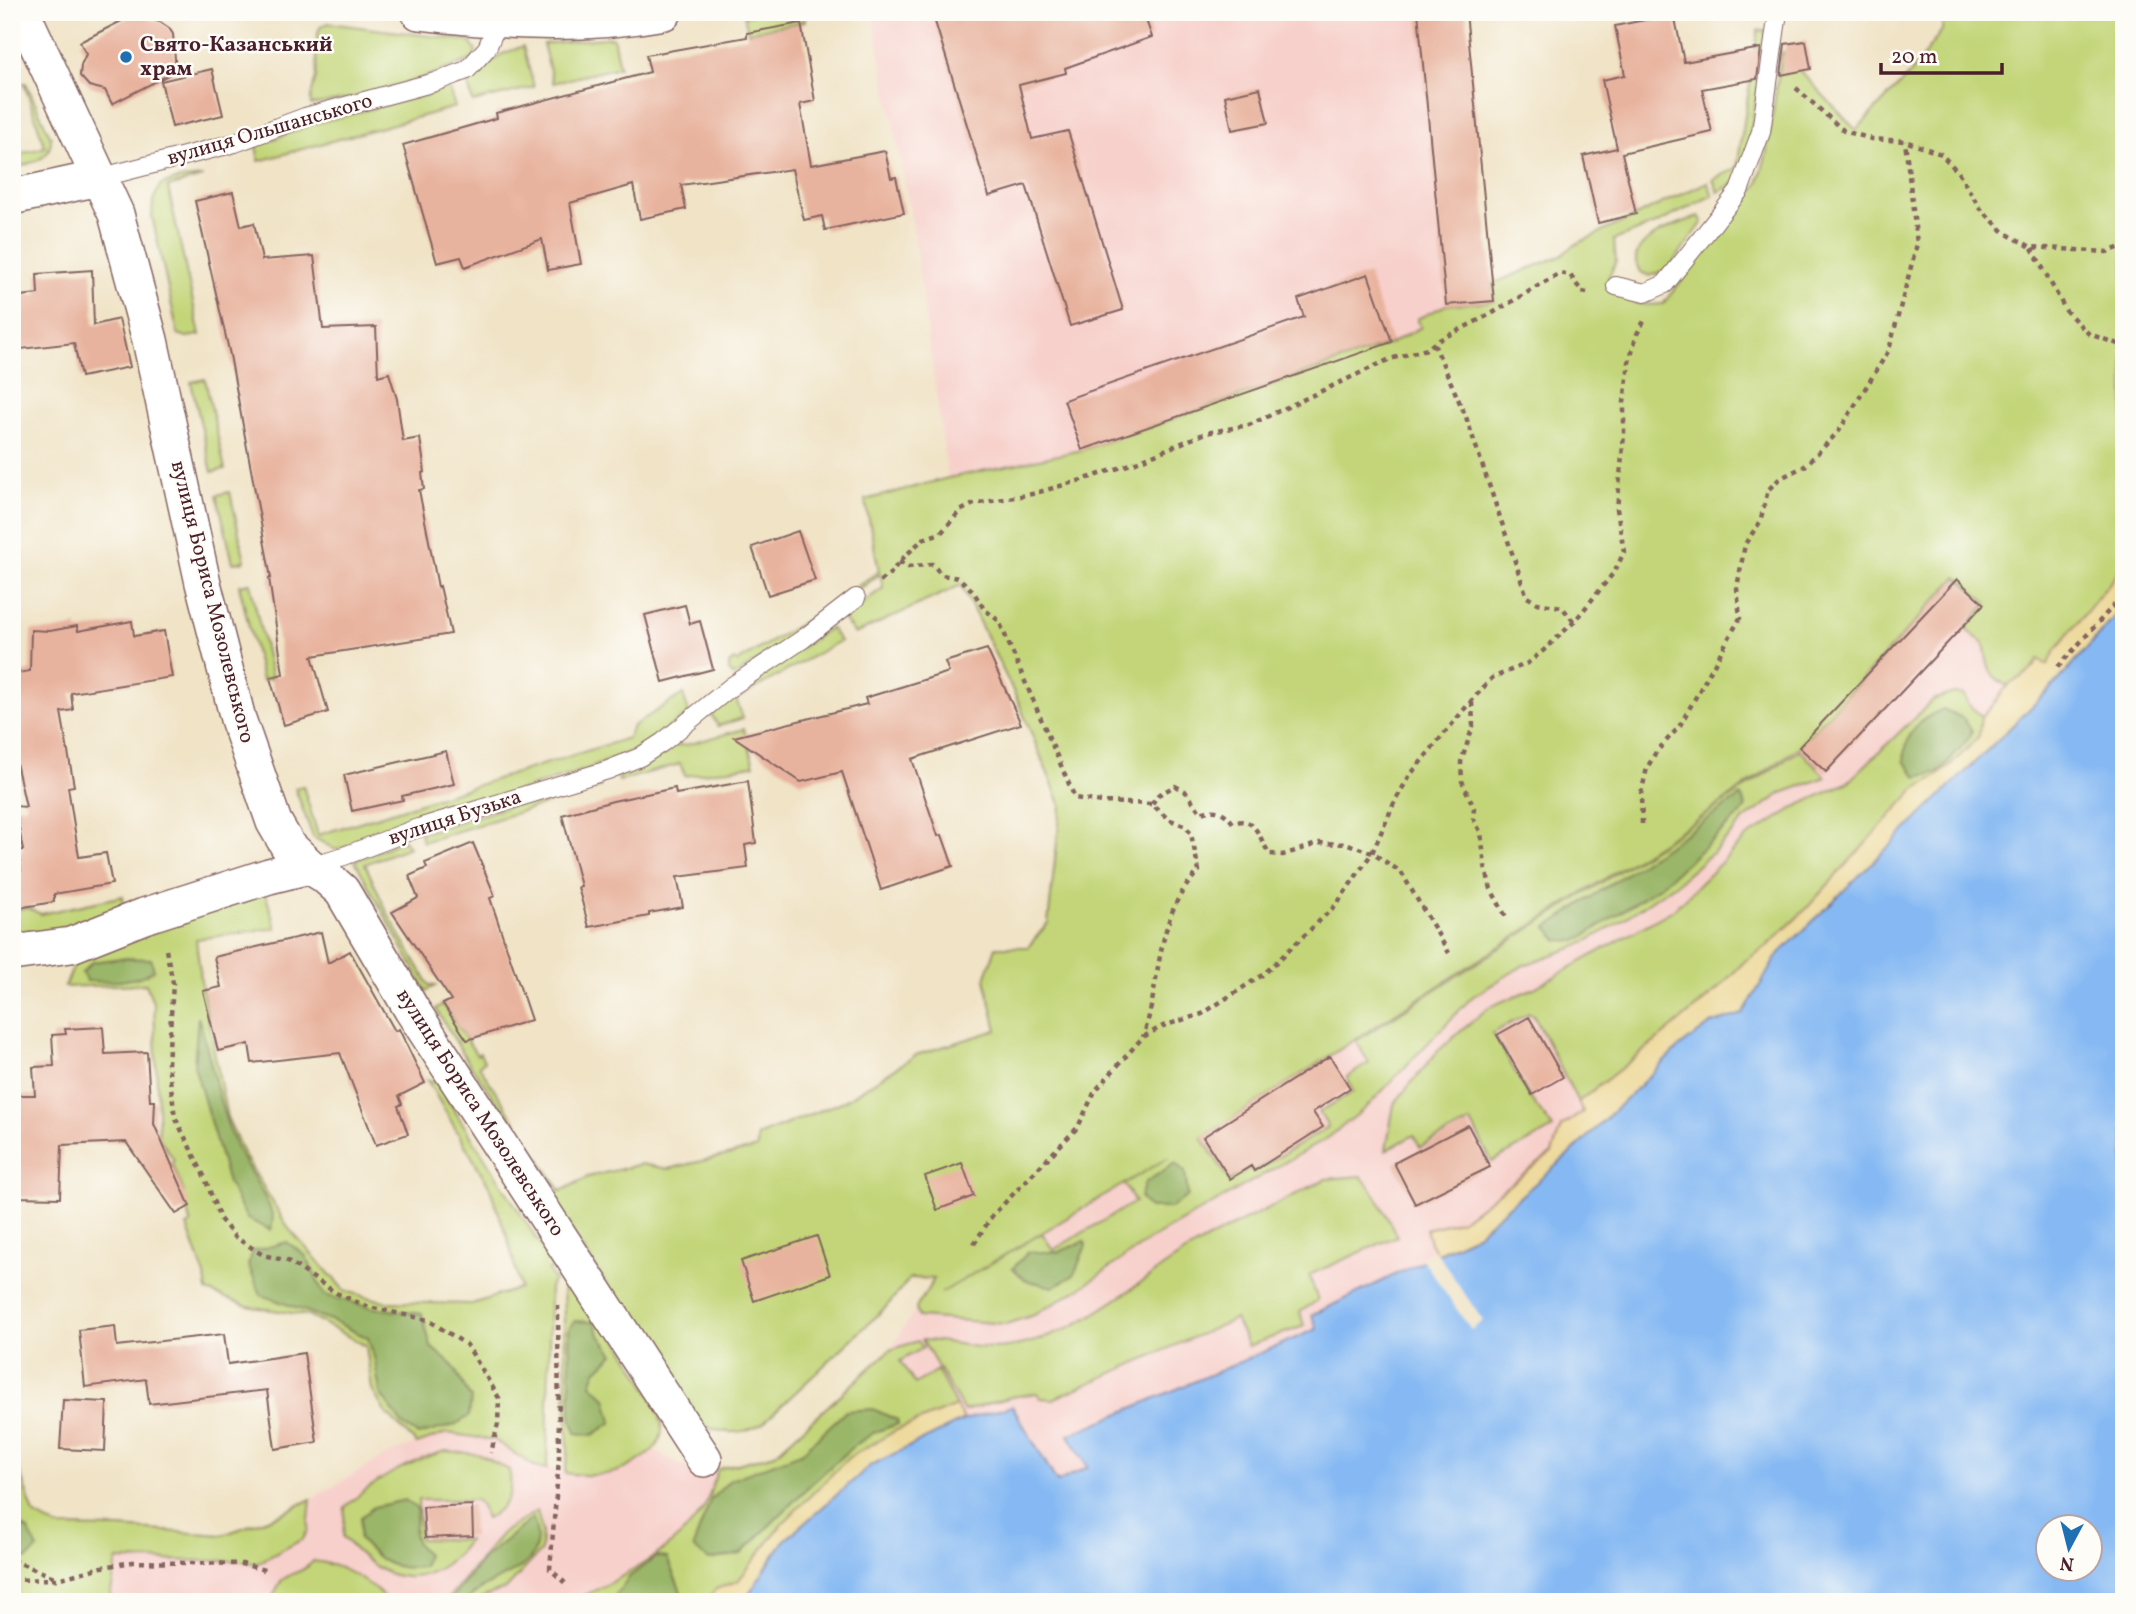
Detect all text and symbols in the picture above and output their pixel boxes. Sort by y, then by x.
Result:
place label: Свято-Казанський храм [140,31,333,84]
scale bar [1881,32,2001,76]
text: 20 m [1891,43,1937,72]
marker: Свято-Казанський храм [118,49,134,65]
street label: вулиця Ольшанського [164,87,376,173]
street label: вулиця Бориса Мозолевського [163,458,261,746]
street label: вулиця Бузька [385,783,525,853]
street label: вулиця Бориса Мозолевського [389,983,571,1243]
north arrow [2035,1512,2104,1582]
text: N [2059,1549,2076,1577]

